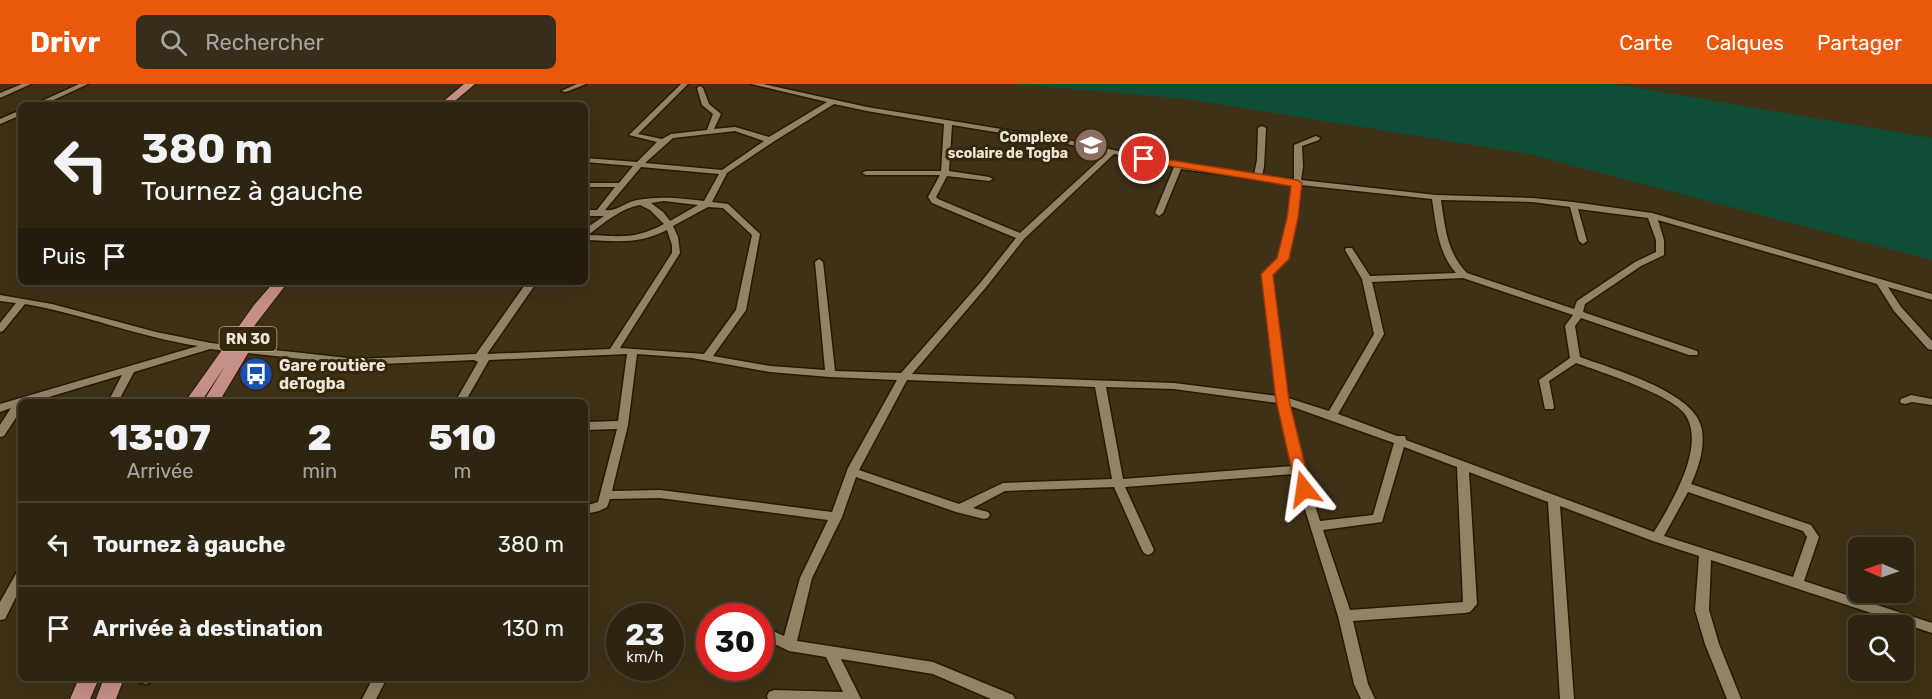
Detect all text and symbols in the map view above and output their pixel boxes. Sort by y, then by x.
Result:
search box [136,15,556,69]
text: Drivr [30,26,100,59]
icon: search [157,26,190,59]
text: Rechercher [205,29,324,56]
text: Carte [1619,30,1673,55]
text: Calques [1706,30,1784,55]
text: Partager [1817,30,1902,55]
text: 380 m [141,124,273,174]
icon: left [42,126,120,204]
school or university icon: Complexe scolaire de Togba [1073,127,1109,163]
place label: Complexe scolaire de Togba [948,129,1068,162]
pin [1118,133,1169,184]
icon: arrive [1127,142,1160,175]
text: Tournez à gauche [141,175,363,207]
icon: arrive [98,240,131,273]
text: Puis [42,243,86,270]
road number: RN 30 [220,327,276,351]
bus stop icon: Gare routière deTogba [238,356,274,392]
place label: Gare routière deTogba [279,356,386,393]
text: 13:07 [109,416,211,459]
text: 2 [307,416,332,459]
text: 510 [428,416,497,459]
position arrow [1272,457,1336,521]
text: Arrivée [127,459,193,483]
text: min [302,459,337,483]
text: m [454,459,471,483]
icon: left [42,528,75,561]
text: Tournez à gauche [93,531,286,558]
text: 380 m [498,531,564,558]
north arrow [1848,537,1914,603]
map controls [1848,537,1914,681]
speed limit sign: 30 [696,603,774,681]
icon: arrive [42,612,75,645]
text: Arrivée à destination [93,615,323,642]
text: 130 m [502,615,564,642]
button: search [1848,615,1914,681]
text: 23 [625,617,665,653]
text: km/h [626,648,664,666]

